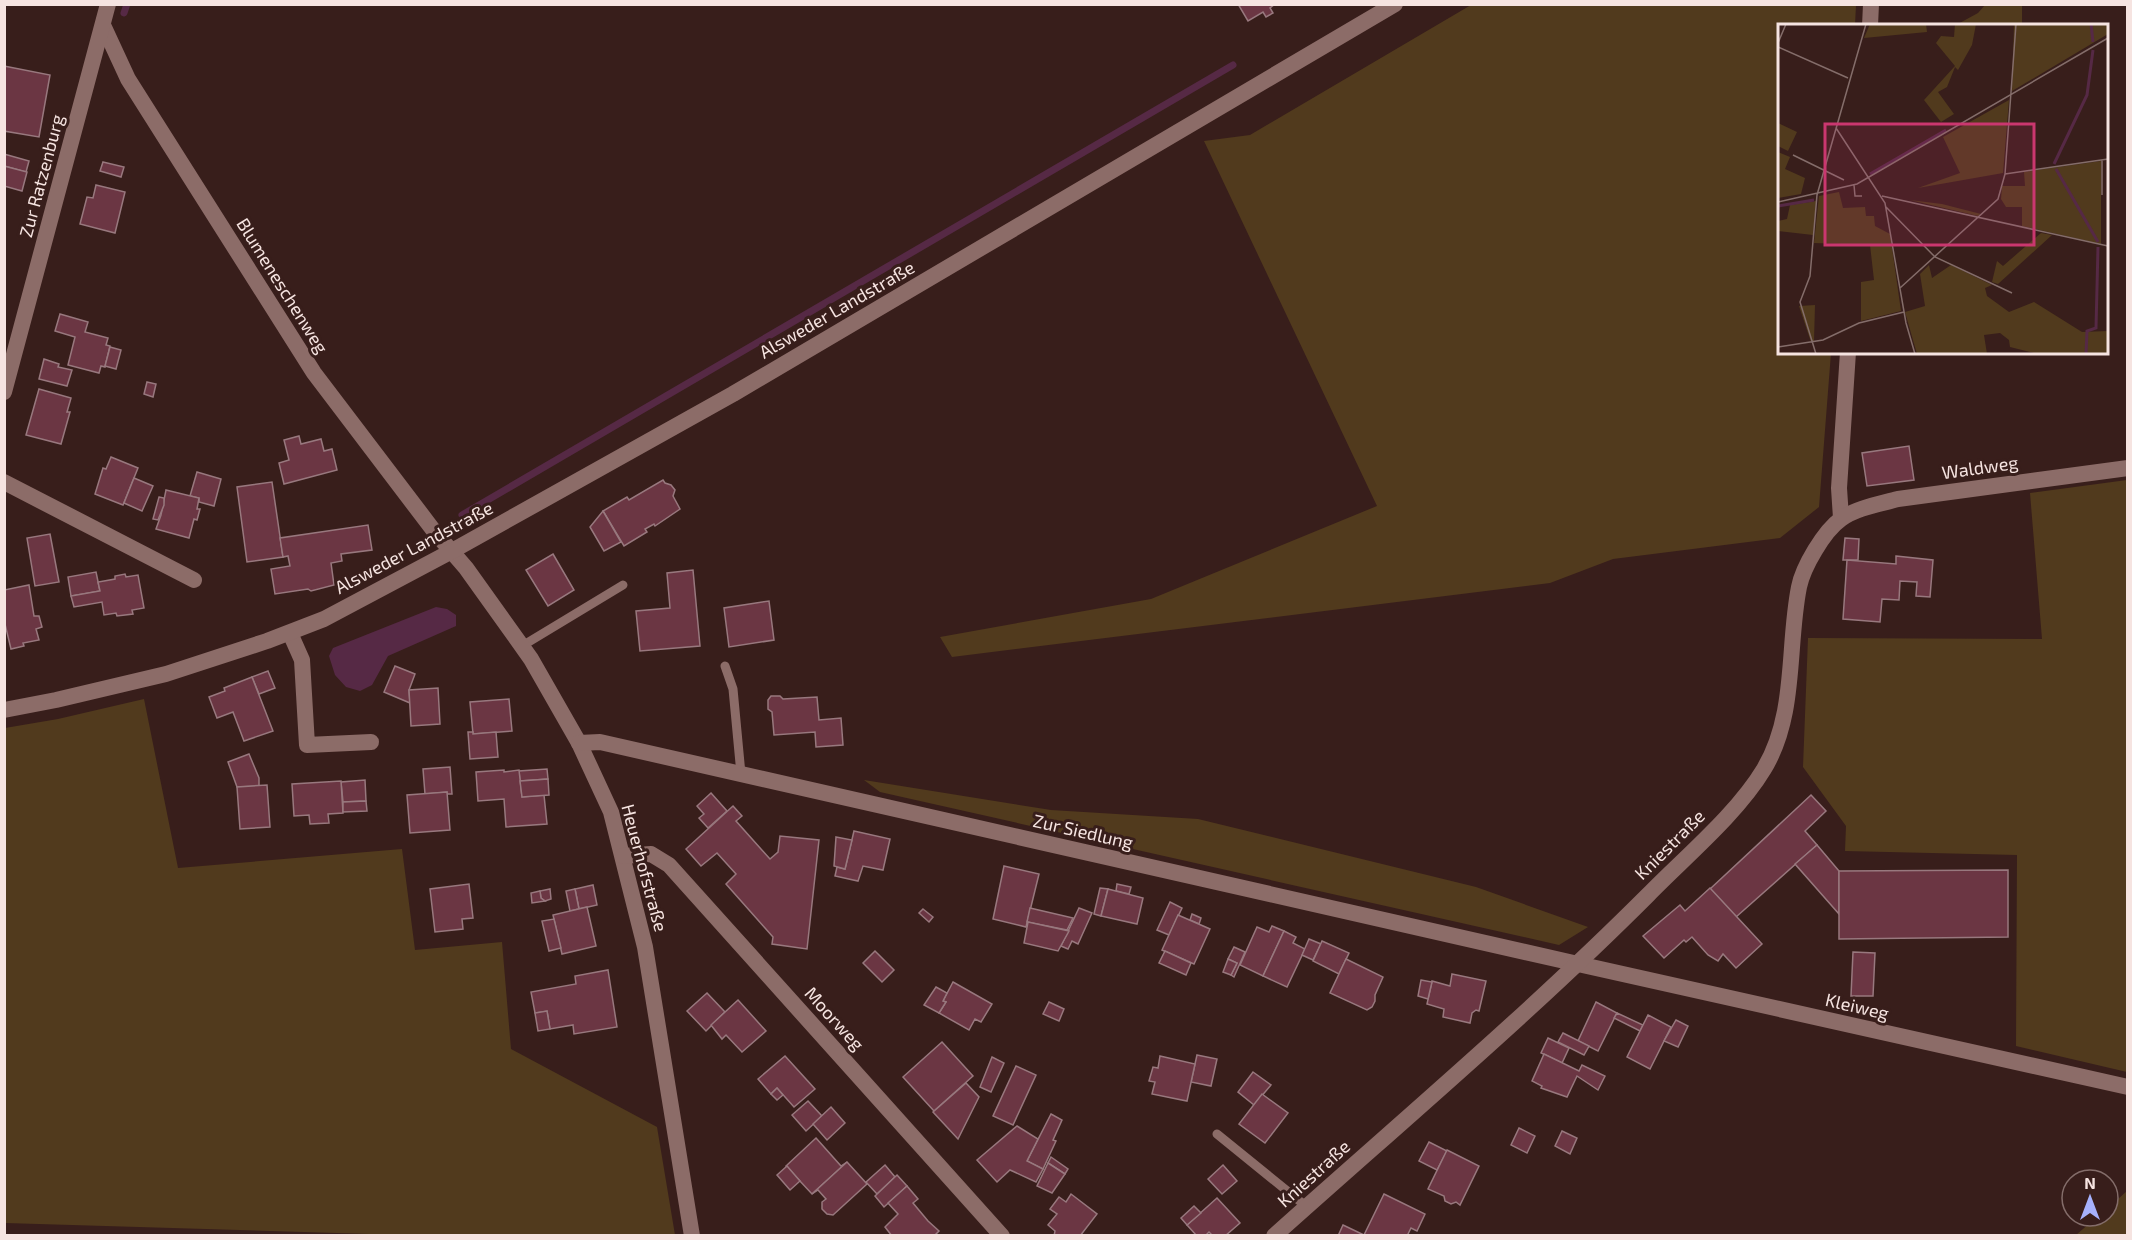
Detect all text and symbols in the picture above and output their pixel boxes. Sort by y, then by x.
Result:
inset map [1778,24,2108,354]
street label: Zur Ratzenburg [14,112,68,240]
street label: Blumeneschenweg [232,214,333,357]
street label: Alsweder Landstraße [755,256,918,363]
street label: Waldweg [1940,451,2019,483]
street label: Alsweder Landstraße [331,496,496,598]
street label: Heuerhofstraße [617,801,673,934]
street label: Kniestraße [1630,805,1709,884]
street label: Zur Siedlung [1031,809,1135,853]
street label: Moorweg [800,982,869,1055]
street label: Kleiweg [1823,988,1891,1024]
street label: Kniestraße [1272,1135,1354,1212]
north arrow [2060,1168,2120,1228]
text: N [2084,1173,2096,1192]

